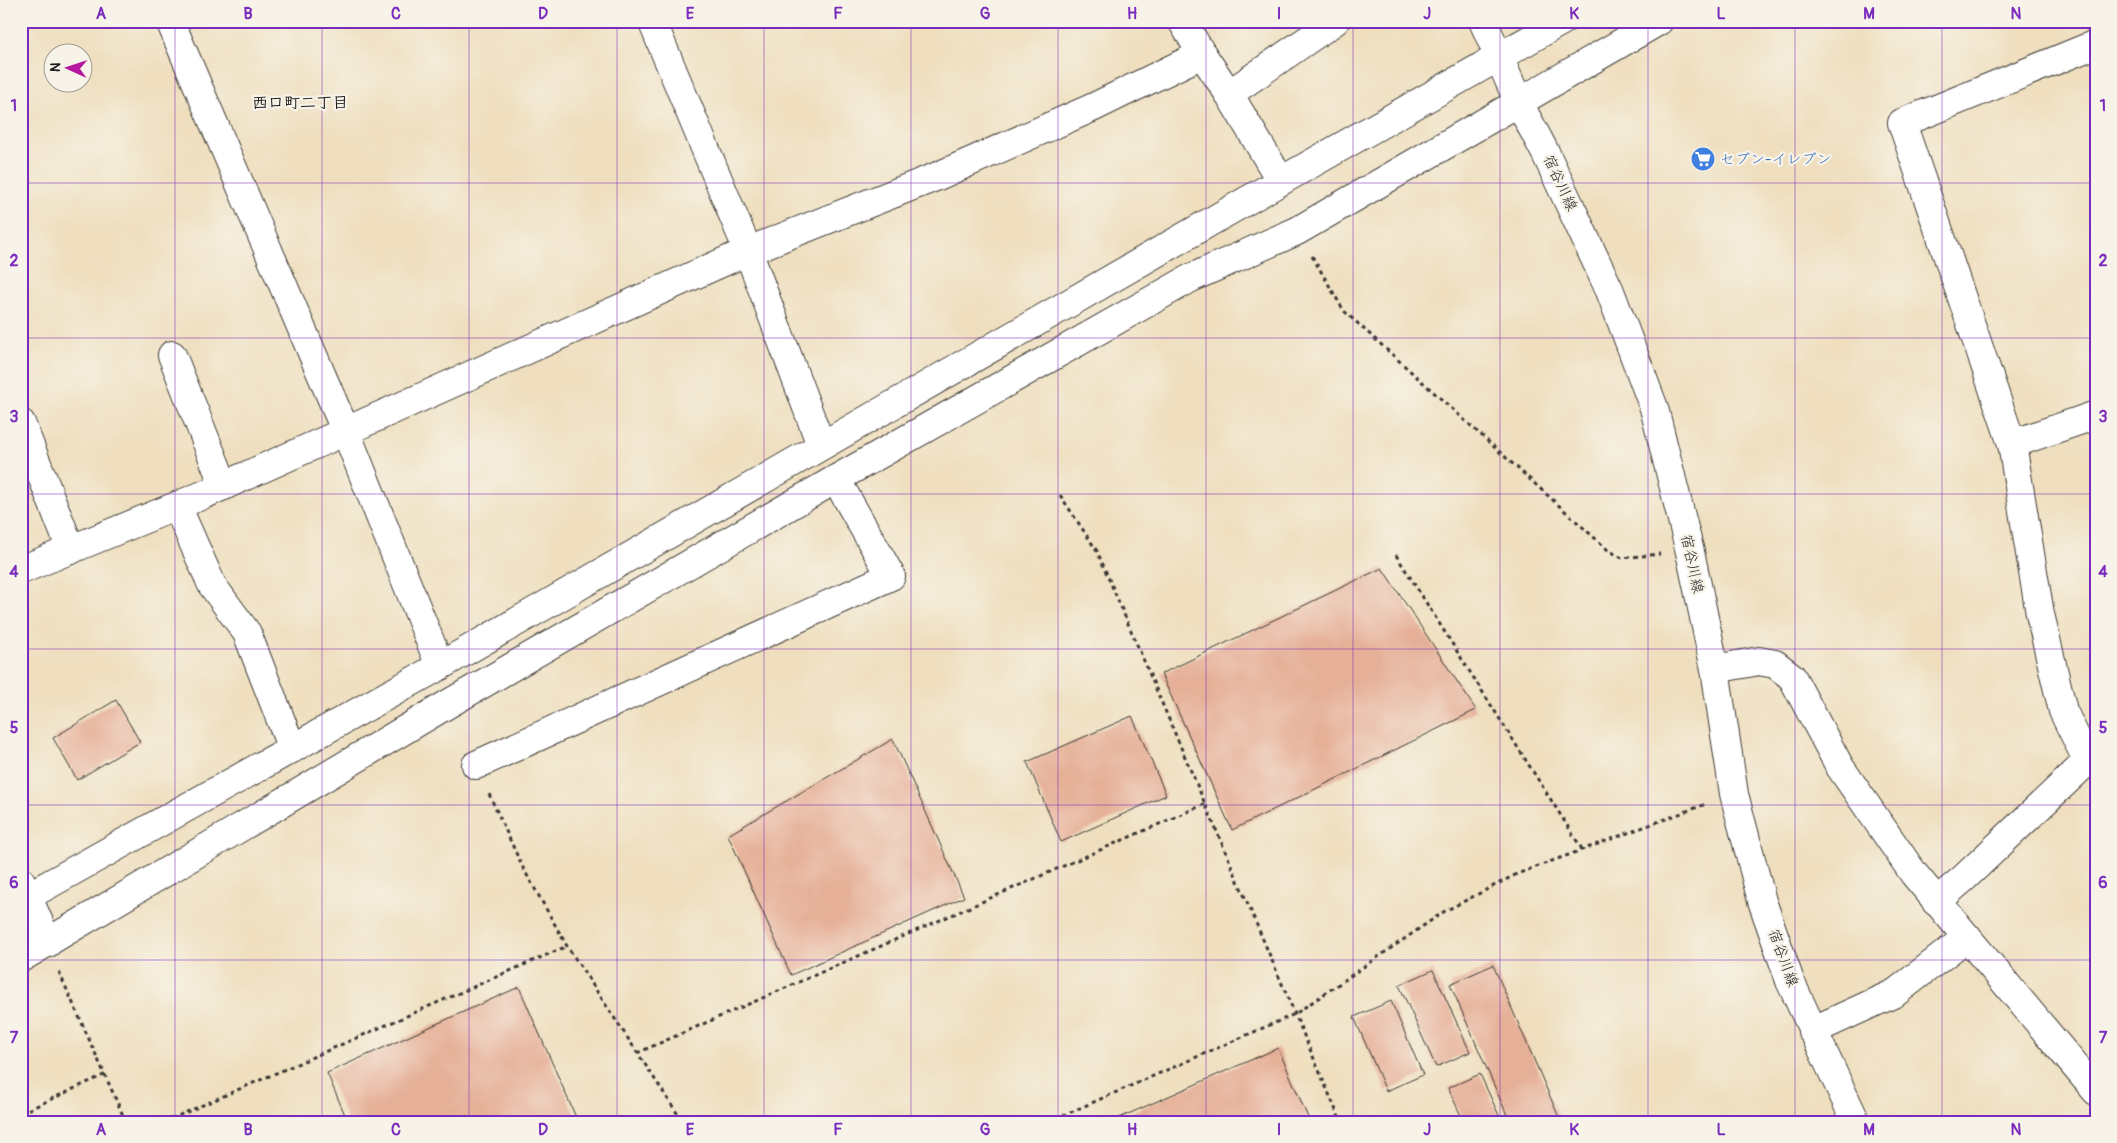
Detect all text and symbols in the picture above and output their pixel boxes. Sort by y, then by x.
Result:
text: A [96,4,107,24]
text: B [243,4,253,24]
text: C [391,4,401,24]
text: D [538,4,548,24]
text: E [686,4,695,24]
text: F [833,4,843,24]
text: G [980,4,991,24]
text: H [1127,4,1137,24]
text: I [1277,4,1281,24]
text: J [1423,4,1431,24]
text: K [1569,4,1579,24]
text: L [1716,4,1726,24]
text: M [1863,4,1875,24]
text: N [2011,4,2022,24]
north arrow [42,42,92,92]
text: N [47,62,64,73]
district label: 西口町二丁目 [252,93,348,113]
text: 1 [11,96,17,116]
text: 1 [2100,96,2106,116]
supermarket icon: セブン-イレブン [1690,146,1716,172]
place label: セブン-イレブン [1720,150,1831,169]
street label: 宿谷川線 [1539,152,1581,214]
text: 2 [10,251,19,271]
text: 2 [2099,251,2108,271]
text: 3 [10,407,19,427]
text: 3 [2099,407,2108,427]
street label: 宿谷川線 [1676,533,1708,595]
text: 4 [9,562,19,582]
text: 4 [2098,562,2108,582]
text: 5 [10,718,19,738]
text: 5 [2099,718,2108,738]
text: 6 [9,873,19,893]
text: 6 [2098,873,2108,893]
street label: 宿谷川線 [1764,927,1802,989]
text: 7 [10,1028,19,1048]
text: 7 [2099,1028,2108,1048]
text: A [96,1120,107,1140]
text: B [243,1120,253,1140]
text: C [391,1120,401,1140]
text: D [538,1120,548,1140]
text: E [686,1120,695,1140]
text: F [833,1120,843,1140]
text: G [980,1120,991,1140]
text: H [1127,1120,1137,1140]
text: I [1277,1120,1281,1140]
text: J [1423,1120,1431,1140]
text: K [1569,1120,1579,1140]
text: L [1716,1120,1726,1140]
text: M [1863,1120,1875,1140]
text: N [2011,1120,2022,1140]

